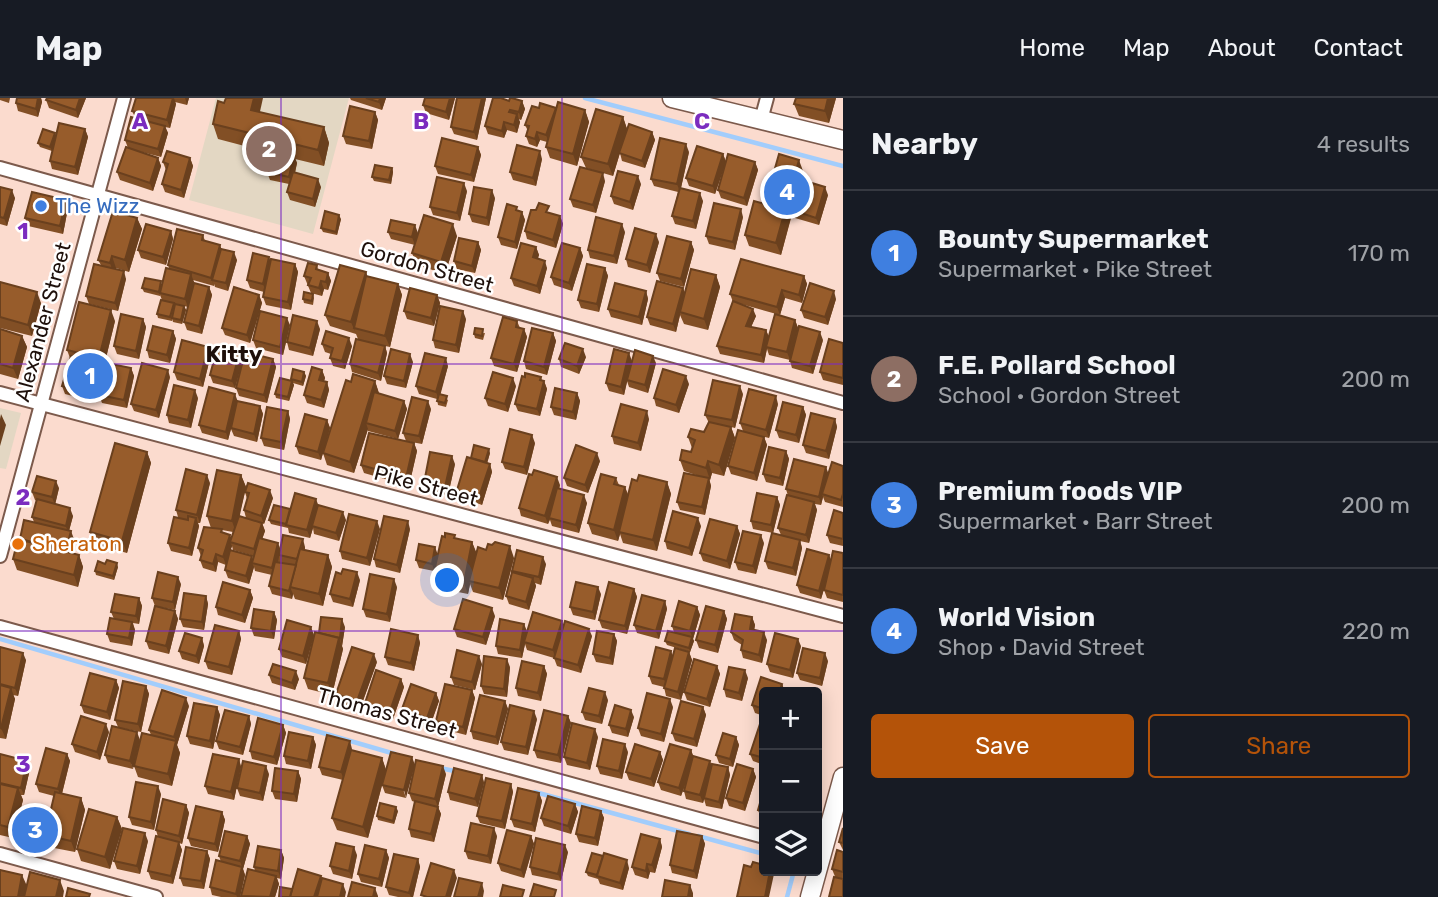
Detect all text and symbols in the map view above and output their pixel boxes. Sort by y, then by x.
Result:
text: Map [35,29,103,68]
text: Home [1019,34,1085,62]
text: Map [1123,34,1170,62]
text: About [1208,34,1276,62]
text: Contact [1314,34,1403,62]
text: A [132,107,149,135]
text: B [413,107,429,135]
text: C [694,107,710,135]
pin: 2 [246,123,292,175]
text: Nearby [871,126,978,162]
text: 4 results [1317,130,1410,158]
pin: 4 [764,166,810,218]
place label: The Wizz [55,193,139,218]
marker: The Wizz [33,198,49,214]
text: 1 [17,217,29,245]
text: Bounty Supermarket [938,224,1209,255]
street label: Gordon Street [358,236,497,297]
text: 1 [888,239,900,267]
text: 170 m [1348,239,1410,267]
street label: Alexander Street [9,240,76,404]
text: Supermarket · Pike Street [938,255,1212,283]
district label: Kitty [205,340,263,368]
pin: 1 [67,350,113,402]
text: F.E. Pollard School [938,350,1176,381]
text: 2 [887,365,901,393]
text: 200 m [1341,365,1410,393]
text: School · Gordon Street [938,381,1180,409]
street label: Pike Street [371,460,481,511]
text: Premium foods VIP [938,476,1182,507]
text: 2 [16,483,30,511]
text: 3 [886,491,902,519]
text: 200 m [1341,491,1410,519]
text: Supermarket · Barr Street [938,507,1212,535]
place label: Sheraton [32,531,122,556]
marker: Sheraton [10,536,26,552]
your location [430,563,464,597]
text: World Vision [938,602,1095,633]
text: 4 [886,617,902,645]
text: 220 m [1342,617,1410,645]
text: Shop · David Street [938,633,1145,661]
street label: Thomas Street [315,682,460,743]
map controls [759,687,822,876]
button: + [759,687,822,750]
button: Save [871,714,1134,778]
button: Share [1148,714,1410,778]
text: 3 [15,750,31,778]
button: − [759,750,822,813]
pin: 3 [12,804,58,856]
button: layers [759,813,822,876]

